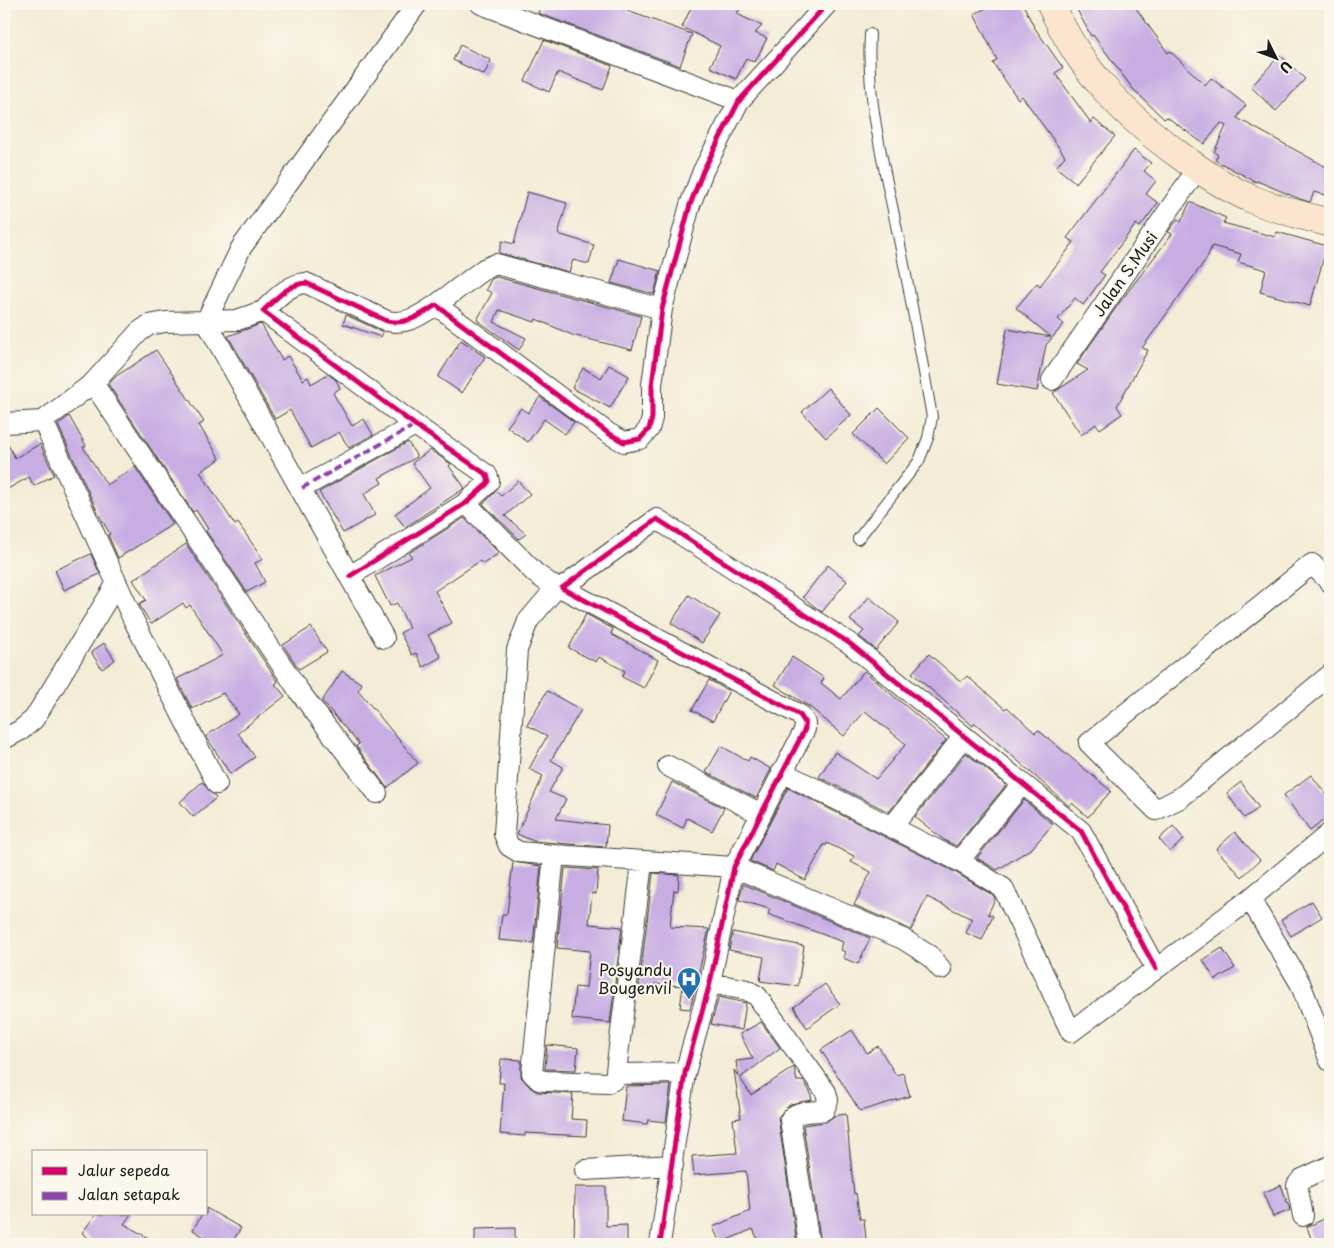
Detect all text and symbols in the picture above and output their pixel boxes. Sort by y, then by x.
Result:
north arrow [1252,32,1302,82]
text: U [1275,56,1297,78]
street label: Jalan S.Musi [1086,226,1162,321]
place label: Posyandu Bougenvil [597,957,672,999]
hospital icon: Posyandu Bougenvil [676,966,702,1000]
legend [32,1150,208,1216]
text: Jalur sepeda [78,1158,170,1181]
text: Jalan setapak [78,1182,180,1205]

